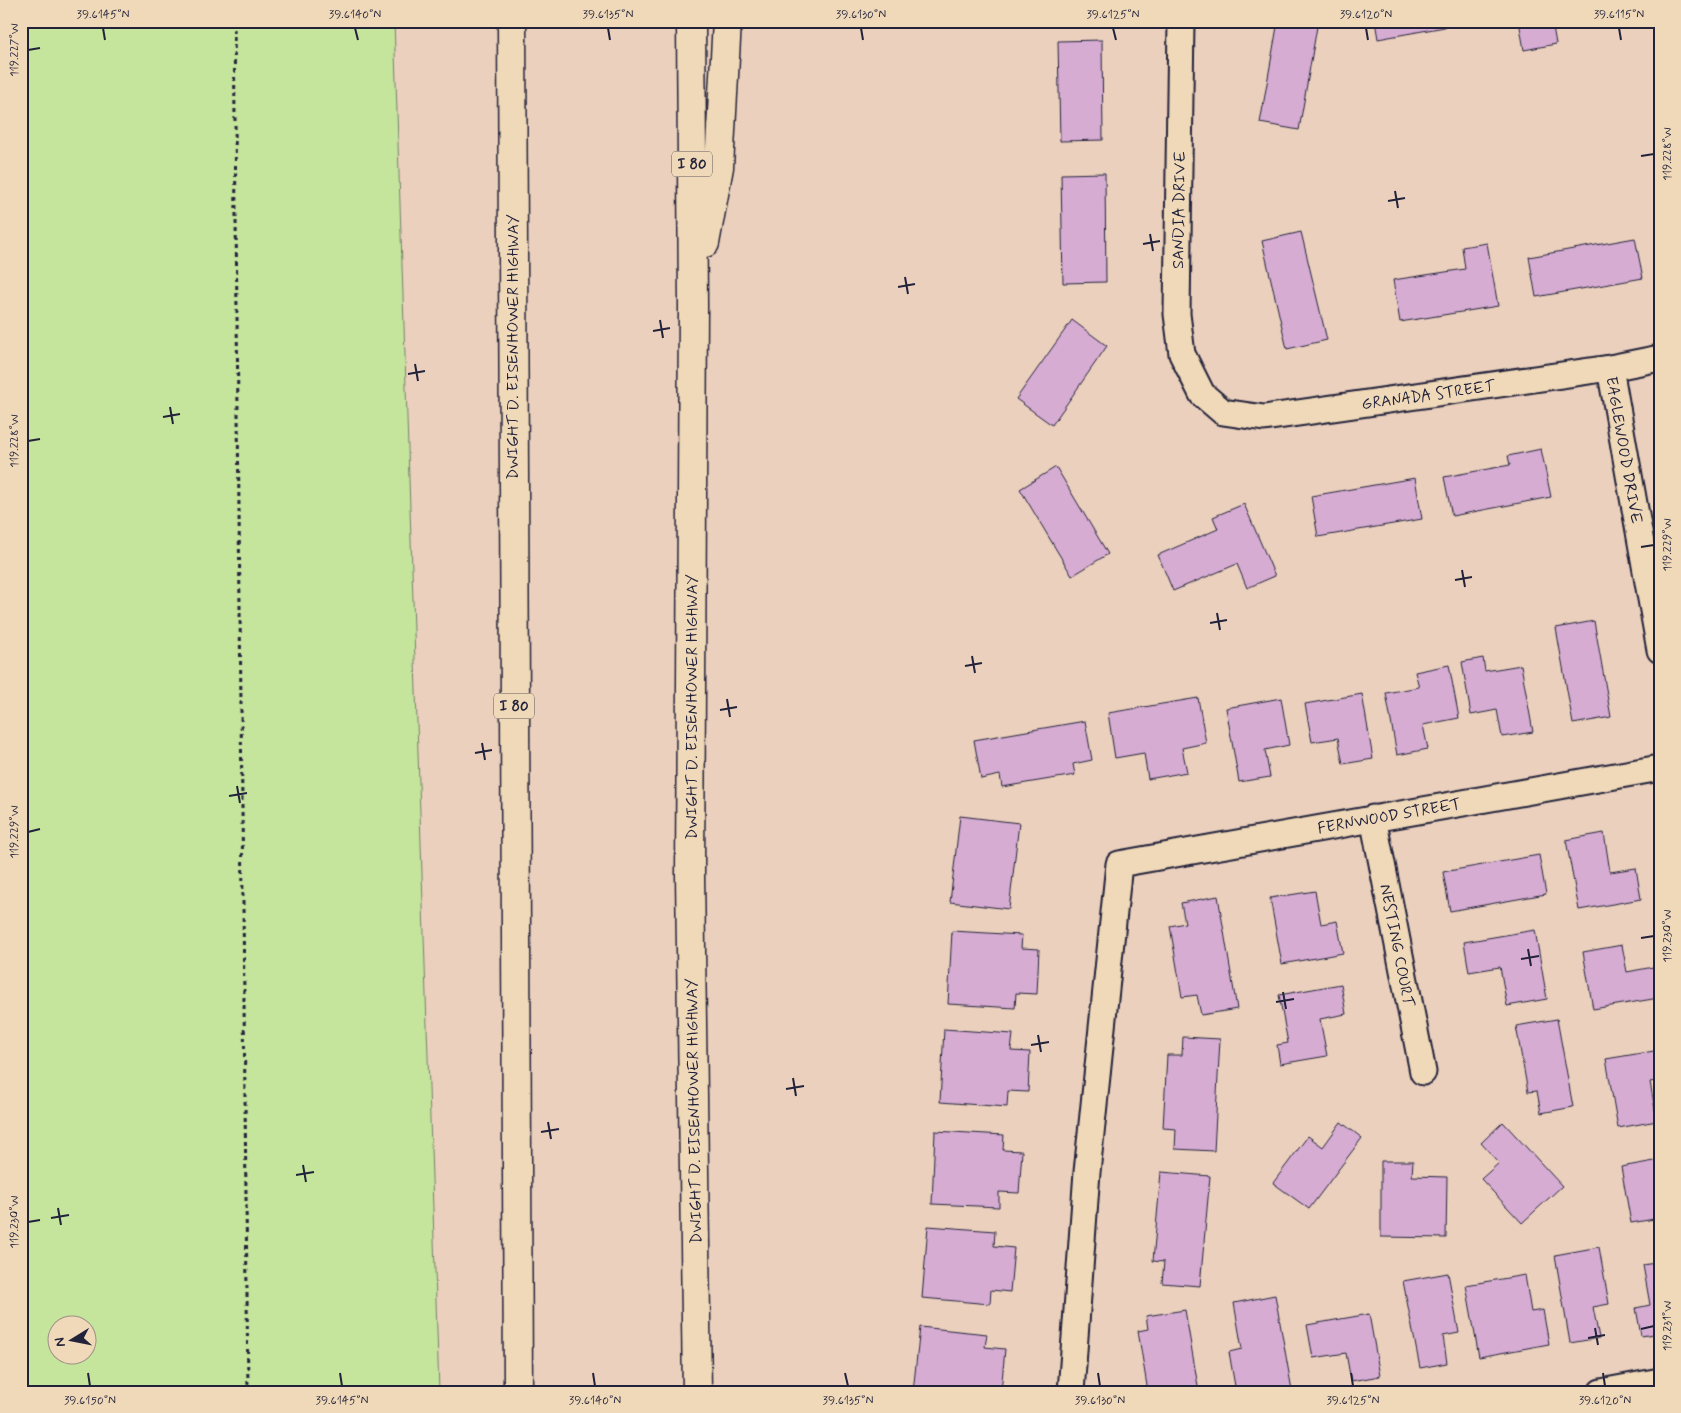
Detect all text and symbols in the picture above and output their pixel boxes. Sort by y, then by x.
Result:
text: 39.6145°N [76,7,130,23]
text: 39.6140°N [329,7,381,23]
text: 39.6135°N [583,7,633,23]
text: 39.6130°N [836,7,886,23]
text: 39.6125°N [1086,7,1140,23]
text: 39.6120°N [1340,7,1392,23]
text: 39.6115°N [1594,7,1644,23]
text: 119.227°W [7,23,23,77]
text: 119.228°W [1660,127,1676,181]
street label: SANDIA DRIVE [1168,151,1191,269]
road number: I 80 [672,152,712,176]
street label: DWIGHT D. EISENHOWER HIGHWAY [503,214,524,480]
street label: EAGLEWOOD DRIVE [1600,375,1647,526]
street label: GRANADA STREET [1360,376,1497,415]
text: 119.228°W [7,414,23,468]
text: 119.229°W [1660,518,1676,572]
street label: DWIGHT D. EISENHOWER HIGHWAY [682,574,703,840]
road number: I 80 [494,694,534,718]
street label: FERNWOOD STREET [1316,794,1463,839]
text: 119.229°W [7,805,23,859]
street label: NESTING COURT [1374,882,1419,1009]
text: 119.230°W [1660,910,1676,962]
street label: DWIGHT D. EISENHOWER HIGHWAY [682,978,707,1244]
text: 119.230°W [7,1196,23,1248]
text: 119.231°W [1660,1301,1676,1351]
north arrow [48,1316,98,1366]
text: N [51,1336,70,1348]
text: 39.6150°N [64,1393,116,1409]
text: 39.6145°N [315,1393,369,1409]
text: 39.6140°N [569,1393,621,1409]
text: 39.6135°N [823,1393,873,1409]
text: 39.6130°N [1075,1393,1125,1409]
text: 39.6125°N [1326,1393,1380,1409]
text: 39.6120°N [1579,1393,1631,1409]

